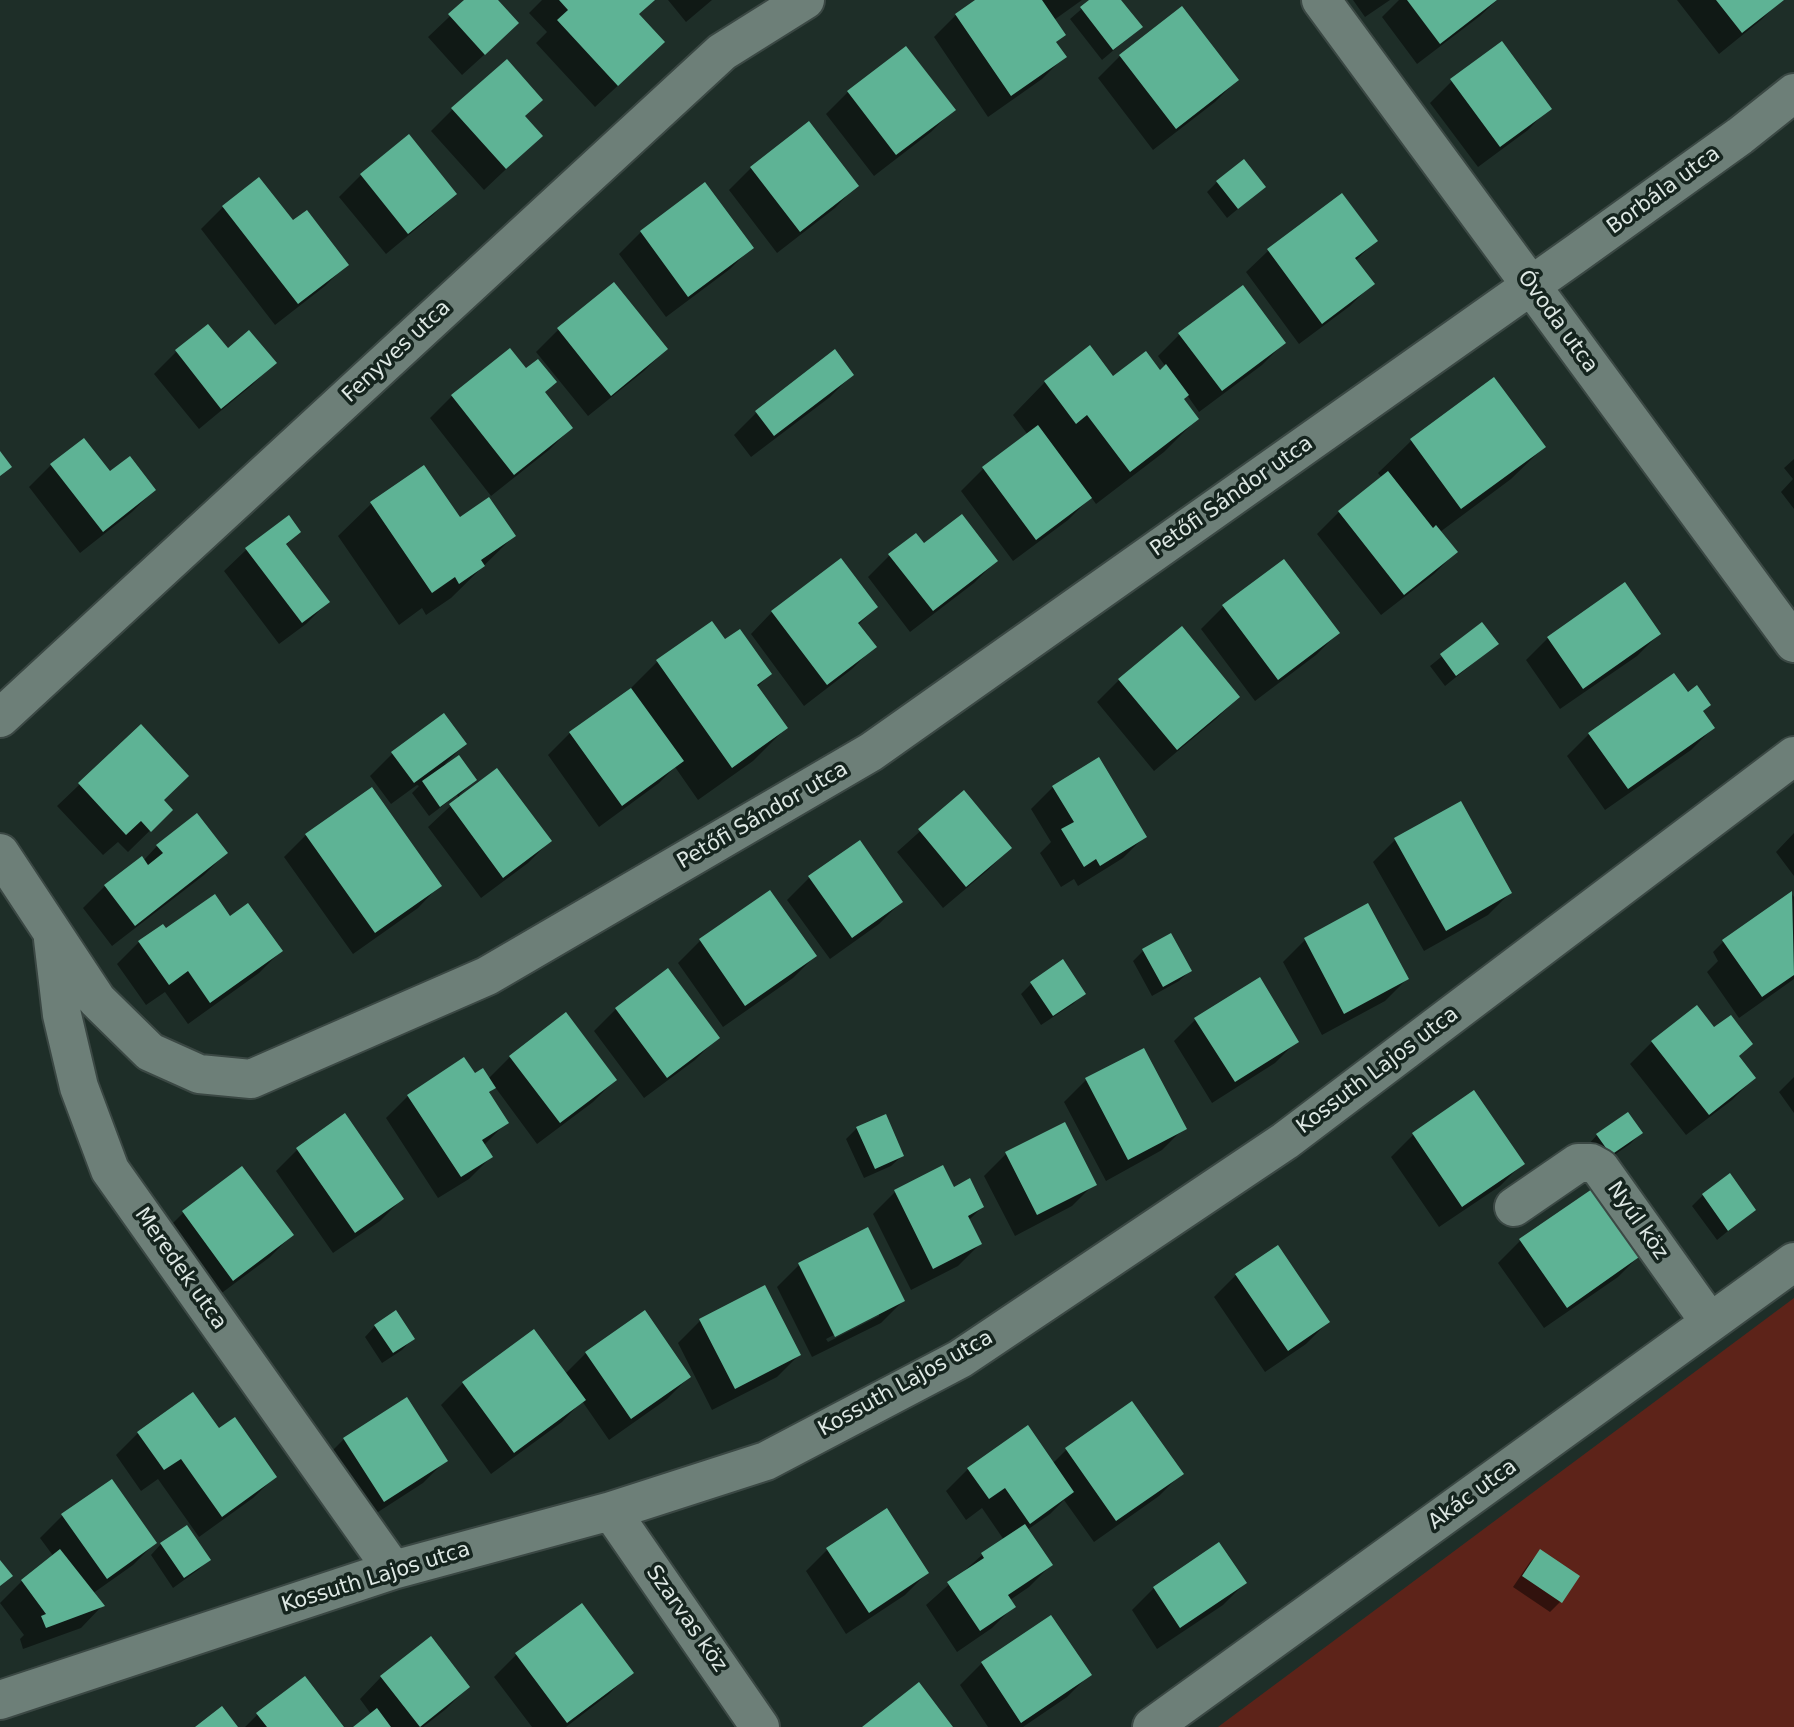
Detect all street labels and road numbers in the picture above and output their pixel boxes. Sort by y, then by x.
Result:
street label: Borbála utca [1603,142,1725,240]
street label: Óvoda utca [1511,266,1603,378]
street label: Fenyves utca [338,296,456,408]
street label: Petőfi Sándor utca [1146,431,1318,563]
street label: Petőfi Sándor utca [673,757,853,875]
street label: Kossuth Lajos utca [1292,1002,1464,1140]
street label: Nyúl köz [1601,1177,1673,1265]
street label: Meredek utca [129,1203,231,1335]
street label: Kossuth Lajos utca [814,1326,998,1442]
street label: Akác utca [1424,1454,1522,1536]
street label: Kossuth Lajos utca [279,1537,473,1619]
street label: Szarvas köz [640,1561,732,1677]

